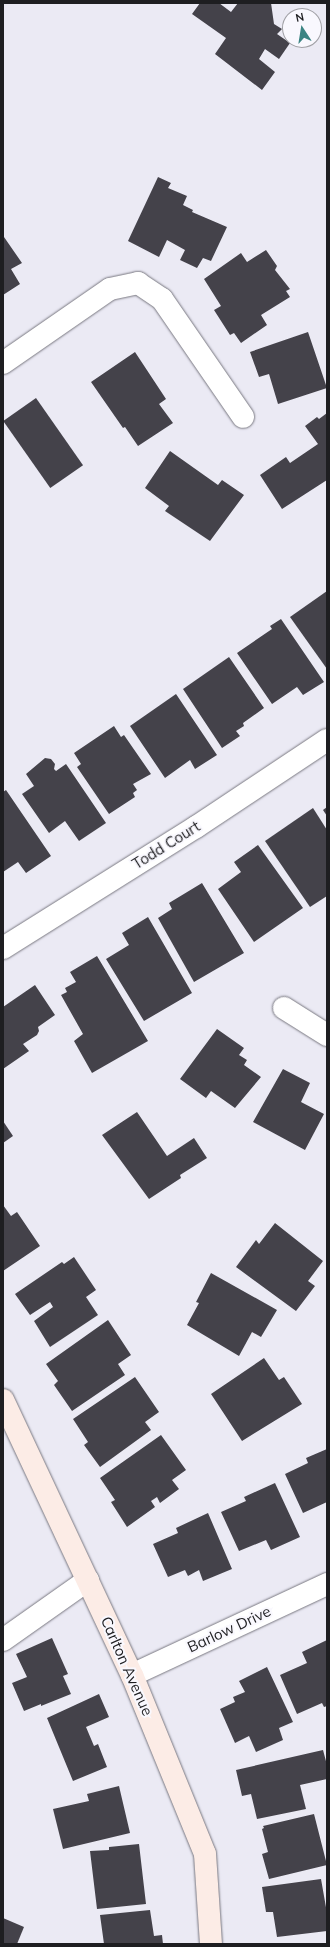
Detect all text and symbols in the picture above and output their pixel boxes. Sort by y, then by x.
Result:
north arrow [282,8,322,48]
text: N [294,10,305,25]
street label: Todd Court [129,817,203,873]
street label: Barlow Drive [184,1602,274,1656]
street label: Carlton Avenue [97,1614,157,1718]

